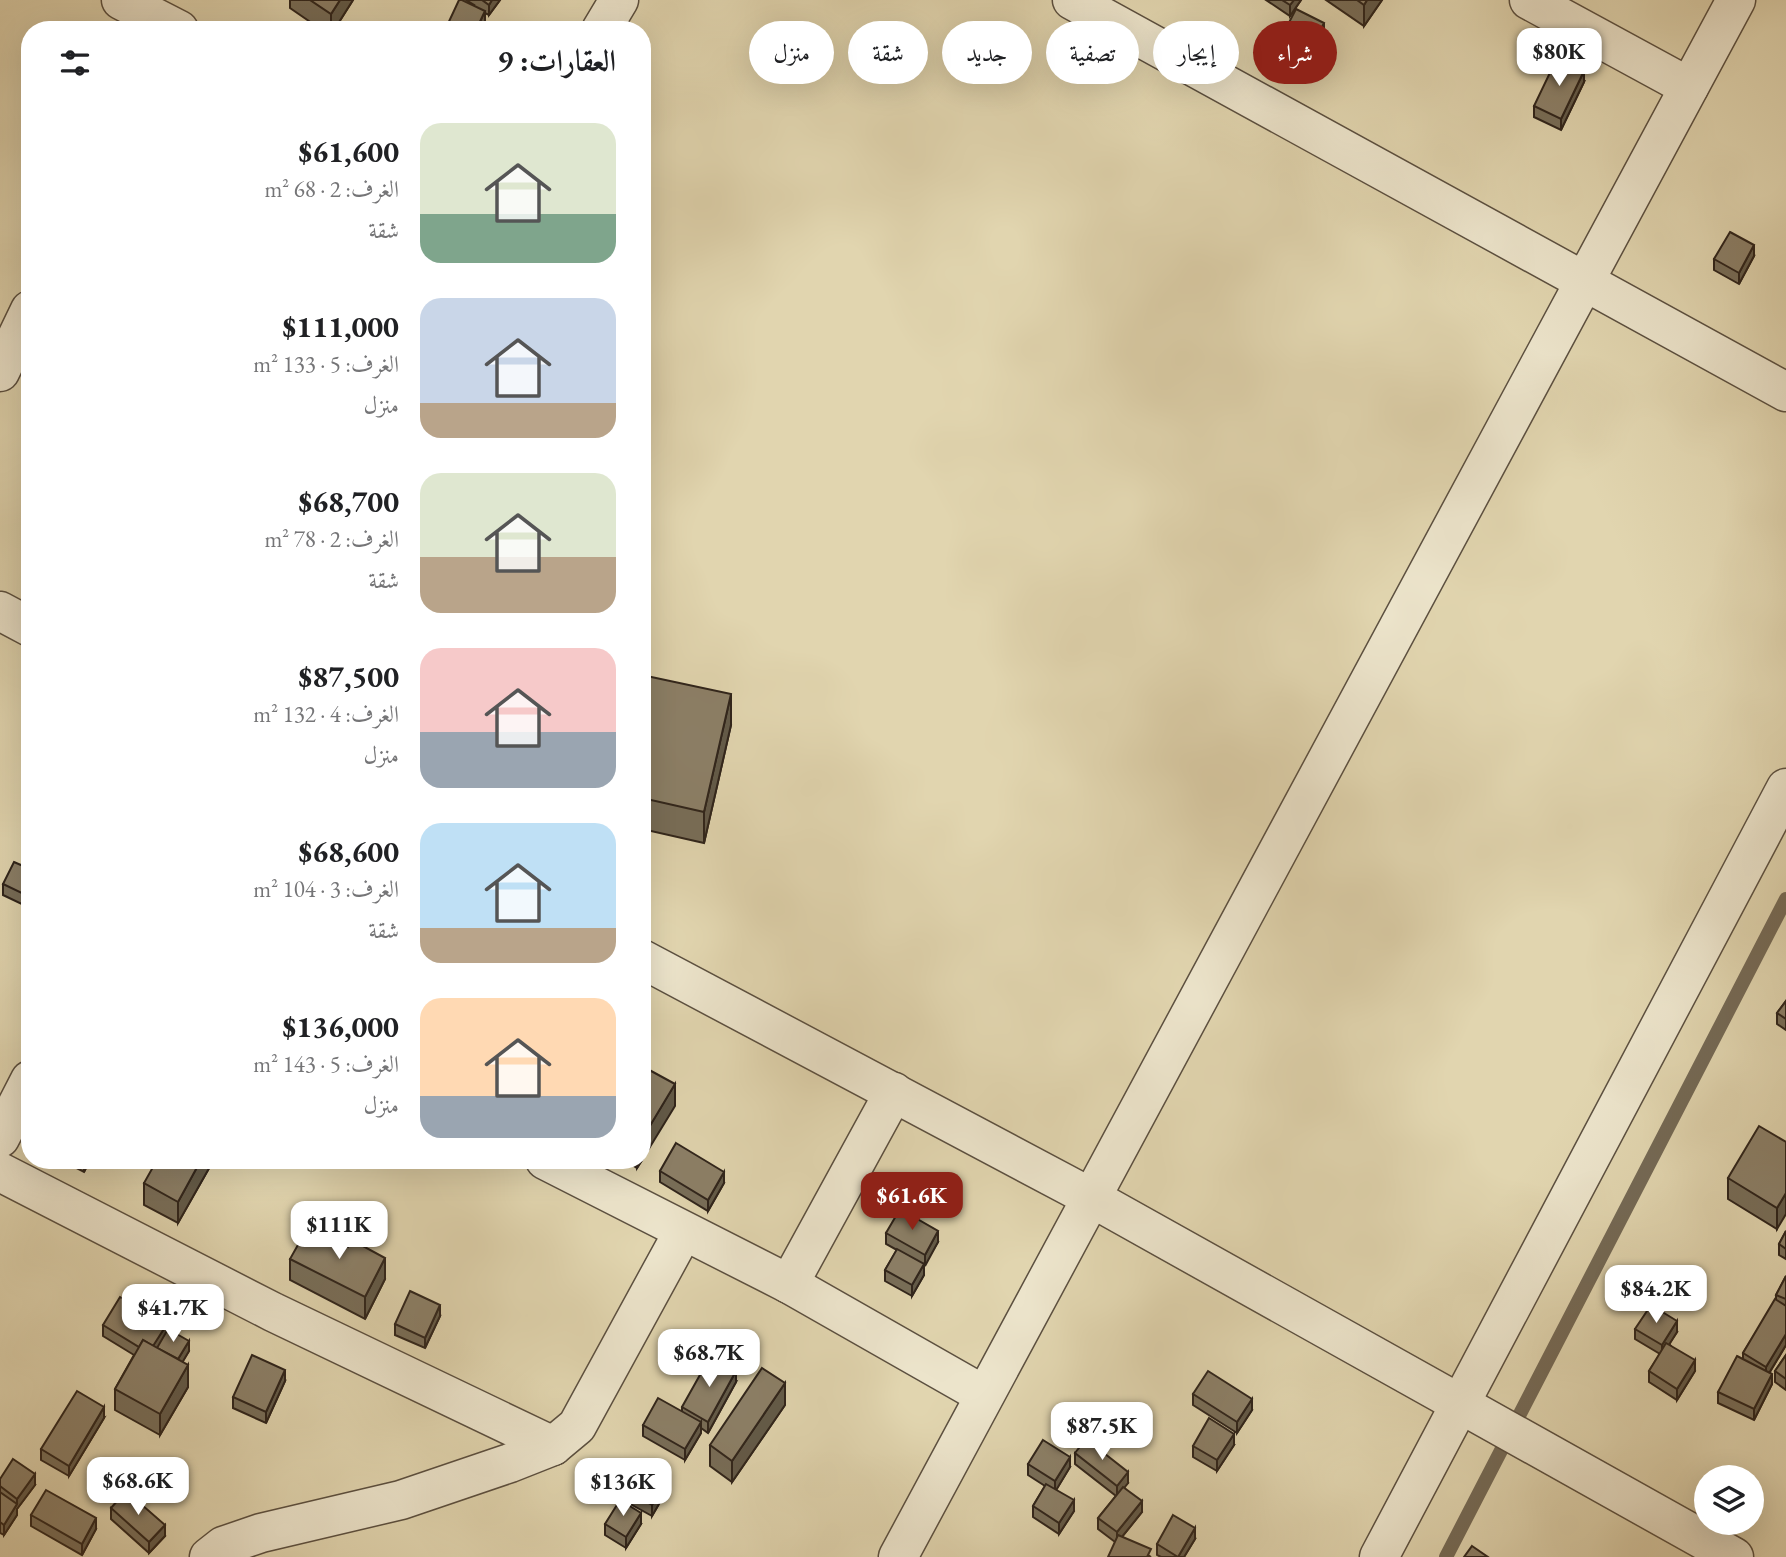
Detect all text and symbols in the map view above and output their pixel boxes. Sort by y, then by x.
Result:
chip: منزل [749,21,834,84]
chip: شقة [848,21,928,84]
chip: جديد [942,21,1032,84]
chip: تصفية [1046,21,1139,84]
chip: إيجار [1153,21,1239,84]
chip: شراء [1253,21,1337,84]
pin: $80K [1518,28,1600,88]
text: $80K [1533,36,1585,66]
text: العقارات: 9 [497,41,616,80]
icon: filters [56,44,94,82]
text: $61,600 [298,132,399,171]
icon: home [476,151,560,235]
text: الغرف: 2 · 68 m² [264,174,399,204]
text: شقة [369,215,399,245]
text: $111,000 [283,307,399,346]
icon: home [476,326,560,410]
text: الغرف: 5 · 133 m² [253,349,399,379]
text: منزل [364,390,399,420]
text: $68,700 [298,482,399,521]
icon: home [476,501,560,585]
text: الغرف: 2 · 78 m² [264,524,399,554]
text: شقة [369,565,399,595]
text: $87,500 [298,657,399,696]
icon: home [476,676,560,760]
text: الغرف: 4 · 132 m² [253,699,399,729]
text: منزل [364,740,399,770]
text: $68,600 [298,832,399,871]
icon: home [476,851,560,935]
text: الغرف: 3 · 104 m² [253,874,399,904]
text: شقة [369,915,399,945]
text: $136,000 [283,1007,399,1046]
icon: home [476,1026,560,1110]
text: الغرف: 5 · 143 m² [253,1049,399,1079]
text: منزل [364,1090,399,1120]
pin: $61.6K [855,1172,969,1232]
text: $61.6K [877,1180,947,1210]
pin: $111K [290,1202,388,1261]
text: $111K [307,1209,371,1239]
pin: $84.2K [1599,1266,1713,1325]
text: $84.2K [1621,1273,1691,1303]
pin: $41.7K [116,1284,230,1344]
text: $41.7K [138,1292,208,1322]
pin: $68.7K [652,1330,766,1389]
text: $68.7K [674,1337,744,1367]
pin: $87.5K [1045,1402,1159,1462]
text: $87.5K [1067,1410,1137,1440]
pin: $68.6K [81,1458,195,1517]
pin: $136K [574,1458,672,1518]
text: $68.6K [103,1465,173,1495]
map controls [1694,1465,1764,1535]
button: layers [1694,1465,1764,1535]
text: $136K [591,1466,655,1496]

